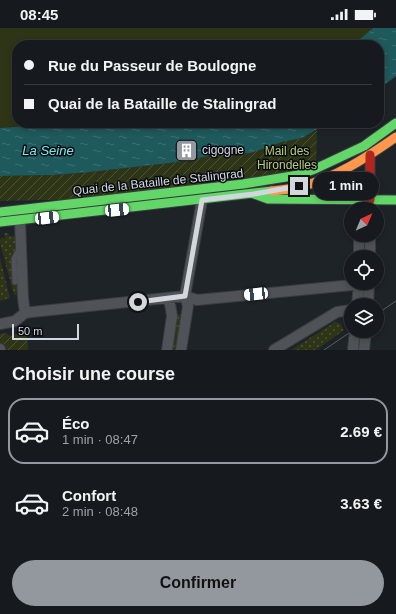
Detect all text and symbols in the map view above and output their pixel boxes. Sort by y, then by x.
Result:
text: 08:45 [20,6,58,23]
text: Rue du Passeur de Boulogne [48,57,256,74]
text: Quai de la Bataille de Stalingrad [48,95,276,112]
building icon: cigogne [173,137,199,163]
water label: La Seine [22,143,74,158]
place label: cigogne [202,143,244,157]
park label: Mail des Hirondelles [257,144,317,172]
street label: Quai de la Bataille de Stalingrad [72,166,244,198]
callout: 1 min [313,172,379,200]
route end [290,177,308,195]
text: 1 min [329,178,363,193]
north arrow [344,202,384,242]
map controls [344,202,384,338]
car [104,203,130,217]
car [34,211,60,225]
button: locate [344,250,384,290]
car [243,287,269,301]
route start [129,293,147,311]
button: layers [344,298,384,338]
scale bar [12,322,79,341]
text: 50 m [18,325,42,337]
text: Choisir une course [12,364,175,384]
icon: car [14,413,50,449]
text: Éco [62,415,90,432]
text: 2.69 € [340,423,382,440]
text: 1 min · 08:47 [62,432,138,447]
icon: car [14,485,50,521]
text: Confort [62,487,116,504]
text: 3.63 € [340,495,382,512]
text: 2 min · 08:48 [62,504,138,519]
button: Confirmer [12,560,384,606]

